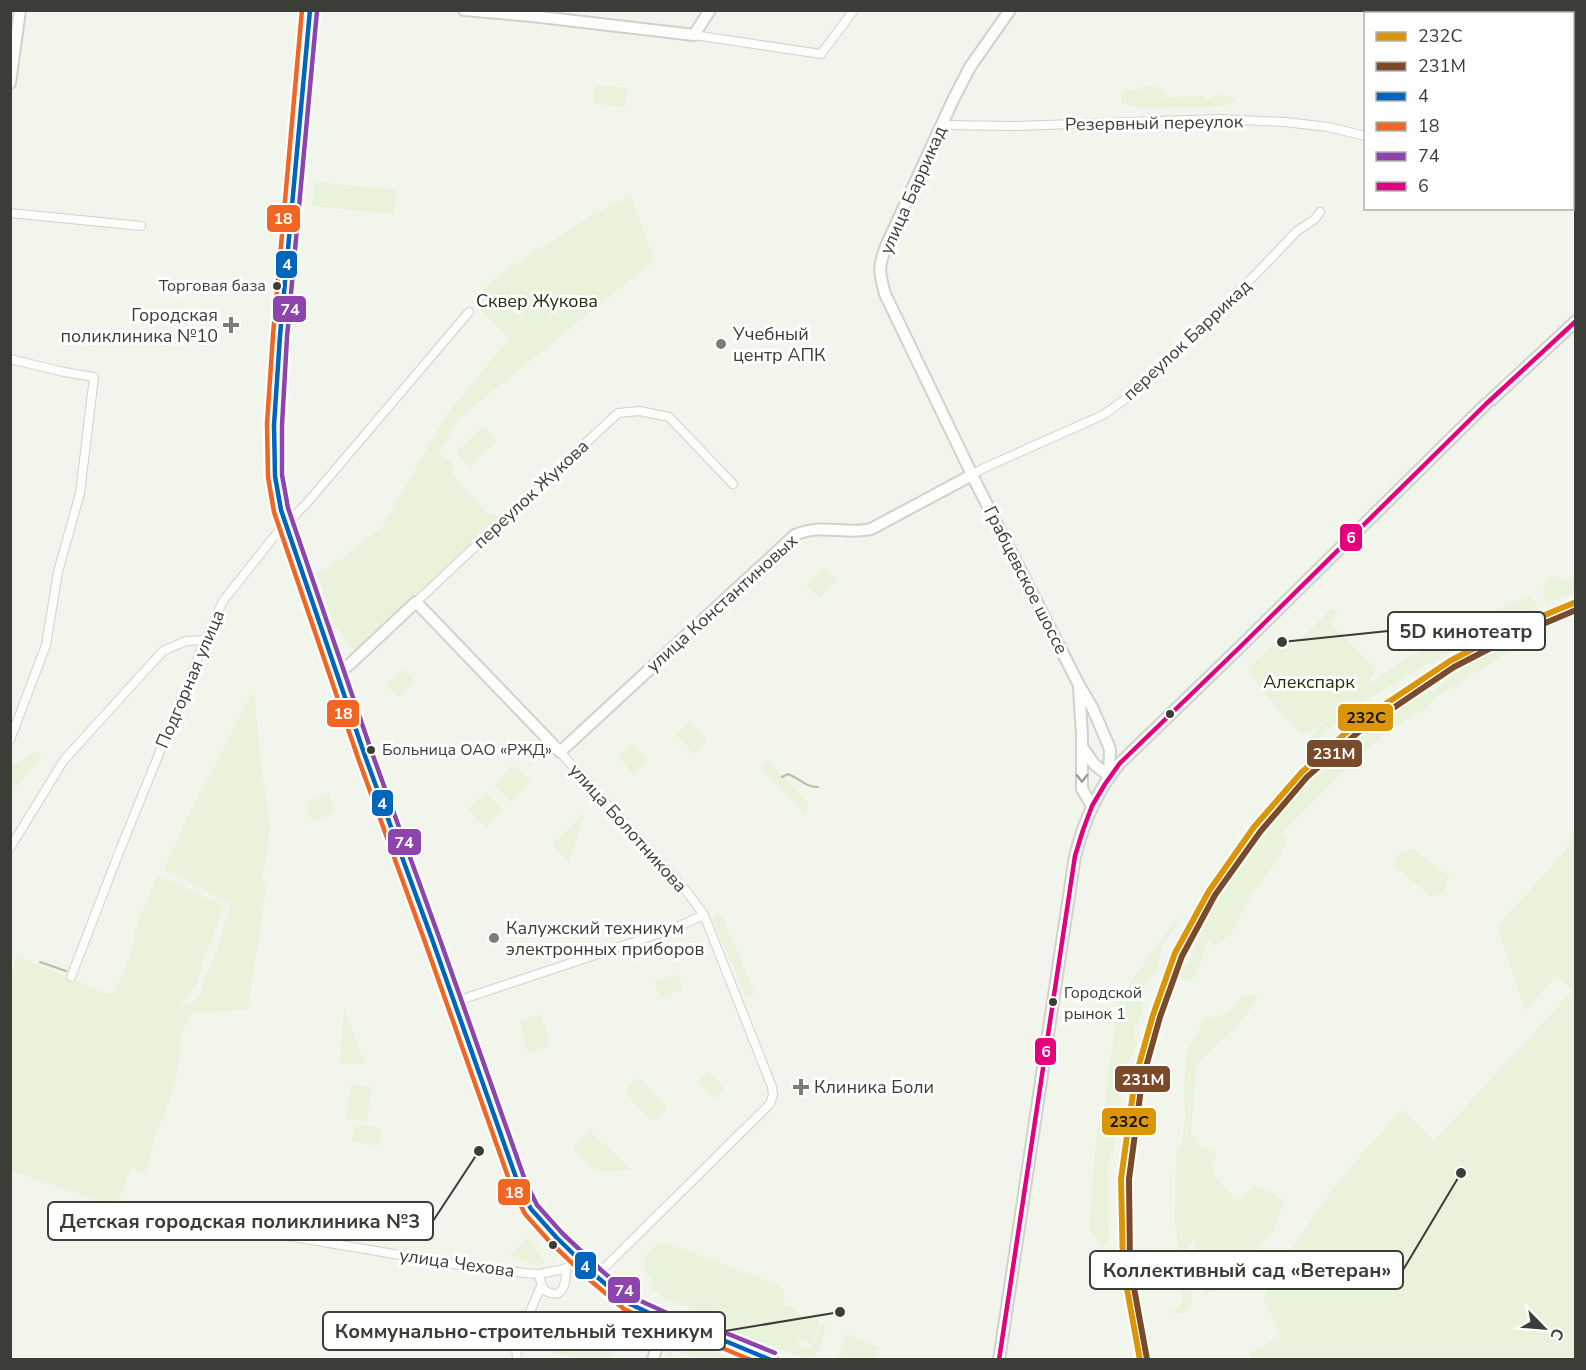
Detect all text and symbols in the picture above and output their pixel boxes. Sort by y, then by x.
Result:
legend [1364,12,1574,210]
text: 232C [1418,24,1463,48]
text: 231М [1418,54,1466,78]
text: 4 [1418,84,1429,108]
street label: Резервный переулок [1065,109,1244,137]
text: 18 [1418,114,1440,138]
street label: улица Баррикад [874,122,952,258]
text: 74 [1418,144,1440,168]
text: 6 [1418,174,1429,198]
line badge: 18 [266,204,301,233]
text: 18 [273,208,293,230]
line badge: 4 [275,250,298,279]
text: 4 [282,254,292,276]
street label: переулок Баррикад [1118,274,1257,406]
place label: Торговая база [159,275,266,297]
marker: Торговая база [271,280,283,292]
park label: Сквер Жукова [476,289,598,313]
line badge: 74 [272,295,307,323]
text: 74 [280,299,300,321]
place label: Городская поликлиника №10 [60,303,218,348]
marker: Городская поликлиника №10 [222,316,240,334]
place label: Учебный центр АПК [732,322,826,367]
marker: Учебный центр АПК [714,337,728,351]
street label: переулок Жукова [468,434,594,554]
street label: Грабцевское шоссе [978,502,1074,658]
line badge: 6 [1339,523,1363,552]
text: 6 [1346,527,1356,549]
street label: улица Константиновых [641,528,803,677]
street label: Подгорная улица [150,606,230,752]
callout: 5D кинотеатр [1388,612,1545,650]
text: 5D кинотеатр [1399,618,1533,645]
park label: Алекспарк [1263,670,1355,694]
line badge: 18 [326,699,360,728]
text: 18 [333,703,353,725]
line badge: 232C [1337,703,1394,732]
text: 232C [1346,707,1386,729]
unlabelled marker [1164,708,1176,720]
place label: Больница ОАО «РЖД» [382,739,552,761]
line badge: 231М [1306,739,1363,768]
text: 231М [1313,743,1355,765]
marker: Больница ОАО «РЖД» [365,744,377,756]
street label: улица Болотникова [564,758,692,898]
one-way arrow [1076,774,1088,783]
line badge: 4 [371,789,394,817]
text: 4 [377,793,387,815]
line badge: 74 [387,828,422,856]
text: 74 [394,832,414,854]
place label: Калужский техникум электронных приборов [506,916,705,961]
marker: Калужский техникум электронных приборов [487,931,501,945]
place label: Городской рынок 1 [1064,982,1142,1025]
marker: Городской рынок 1 [1047,996,1059,1008]
line badge: 6 [1034,1037,1057,1066]
text: 6 [1041,1041,1051,1063]
line badge: 231М [1114,1065,1171,1093]
text: 231М [1122,1069,1164,1091]
place label: Клиника Боли [814,1075,934,1099]
marker: Клиника Боли [792,1078,810,1096]
line badge: 232C [1101,1107,1157,1136]
text: 232C [1109,1111,1149,1133]
line badge: 18 [497,1178,531,1206]
text: 18 [504,1182,524,1204]
callout: Детская городская поликлиника №3 [48,1202,433,1240]
text: Детская городская поликлиника №3 [60,1208,420,1235]
unlabelled marker [547,1239,559,1251]
street label: улица Чехова [398,1243,516,1283]
line badge: 4 [574,1251,597,1280]
callout: Коллективный сад «Ветеран» [1090,1251,1403,1289]
text: 4 [580,1256,590,1278]
text: Коллективный сад «Ветеран» [1103,1257,1391,1284]
line badge: 74 [607,1276,641,1304]
text: 74 [614,1280,634,1302]
north arrow [1514,1298,1574,1358]
callout: Коммунально-строительный техникум [323,1312,725,1350]
text: Коммунально-строительный техникум [335,1318,713,1345]
text: С [1544,1324,1569,1344]

